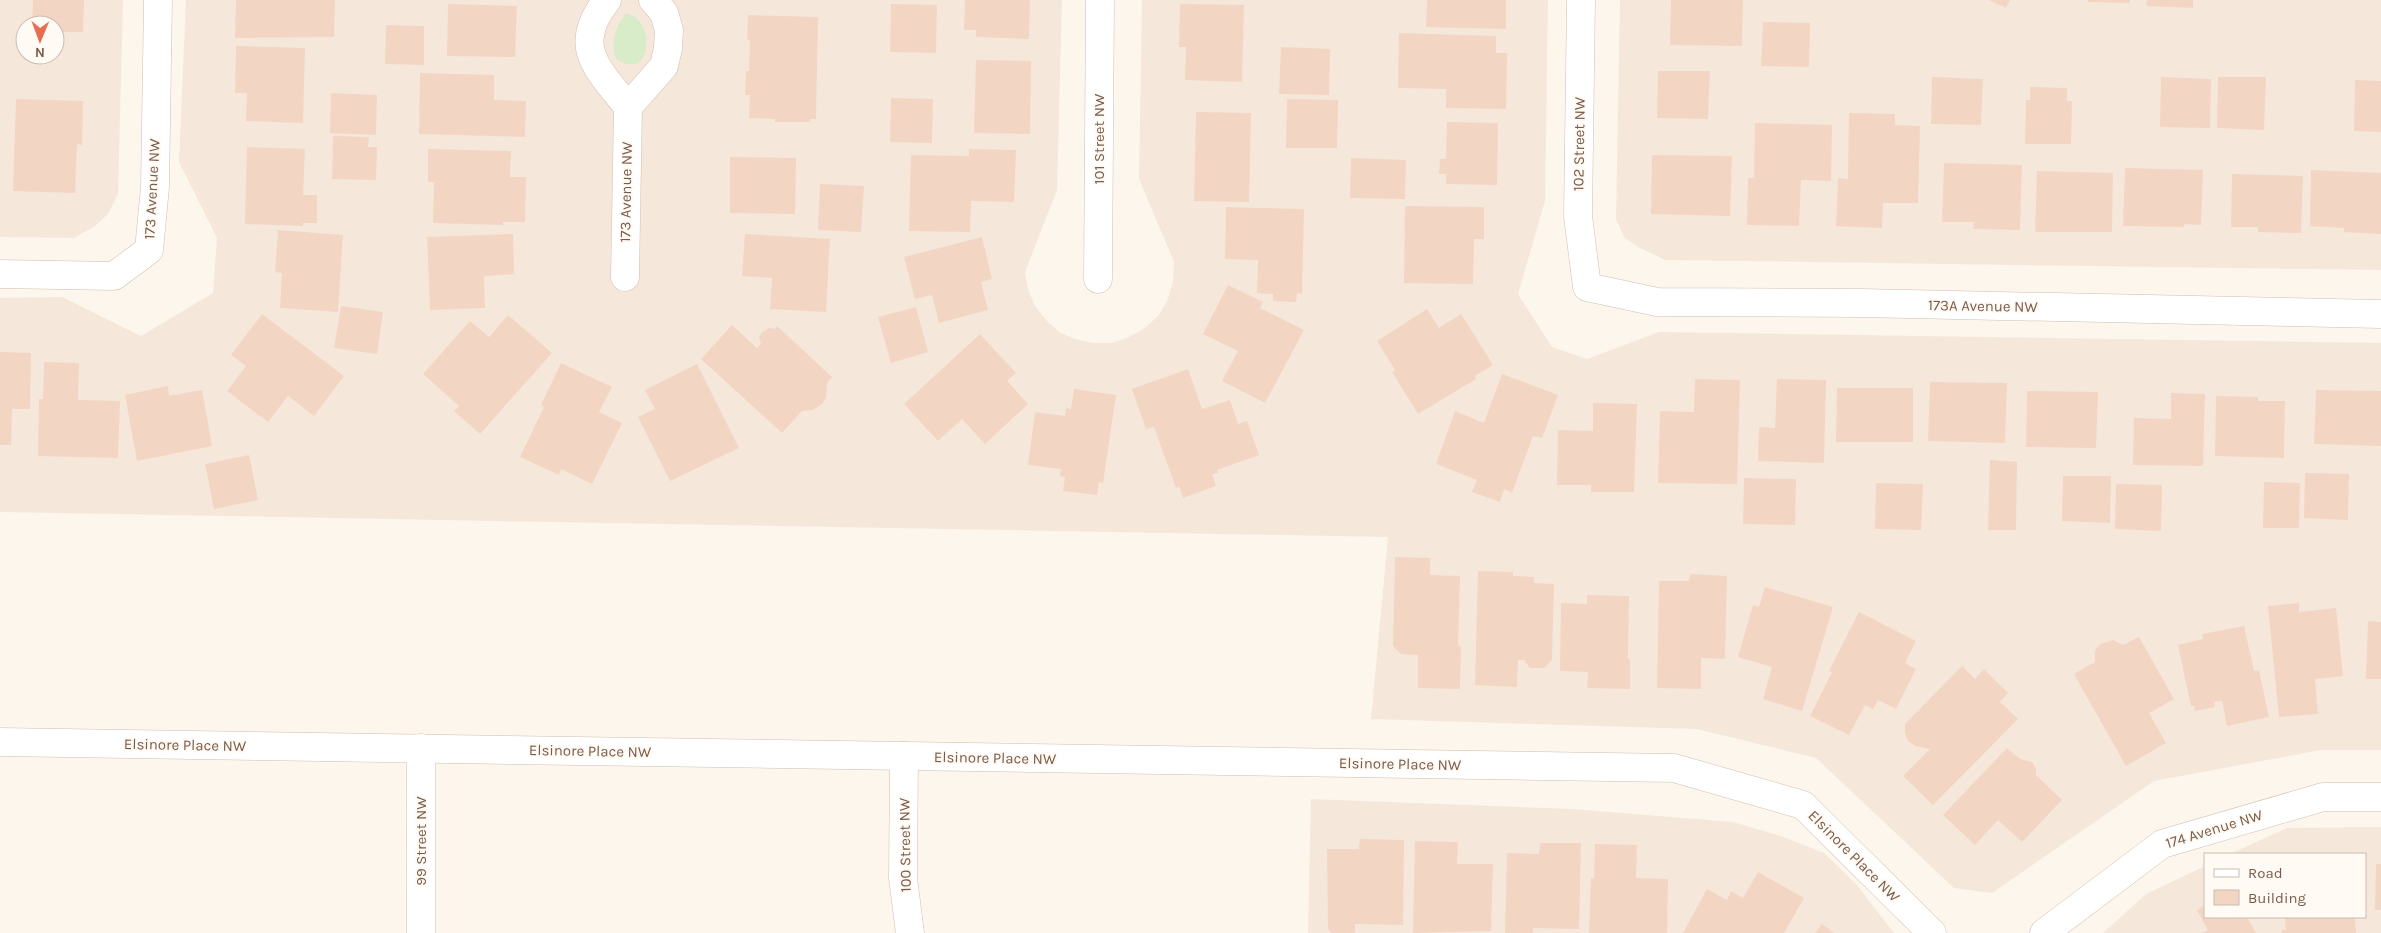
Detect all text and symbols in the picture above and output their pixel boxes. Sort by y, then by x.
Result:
north arrow [15,15,65,65]
text: N [35,44,45,61]
street label: 101 Street NW [1090,93,1108,184]
street label: 102 Street NW [1569,96,1589,191]
street label: 173 Avenue NW [140,138,164,240]
street label: 173 Avenue NW [616,141,636,243]
street label: 173A Avenue NW [1928,296,2039,316]
street label: Elsinore Place NW [124,735,247,755]
street label: Elsinore Place NW [529,741,652,761]
street label: Elsinore Place NW [934,748,1057,768]
street label: Elsinore Place NW [1339,754,1462,774]
street label: 99 Street NW [412,796,430,886]
street label: 100 Street NW [895,797,915,893]
street label: Elsinore Place NW [1804,806,1904,906]
street label: 174 Avenue NW [2163,806,2265,852]
legend [2204,853,2366,918]
text: Road [2248,864,2283,882]
text: Building [2248,889,2306,907]

